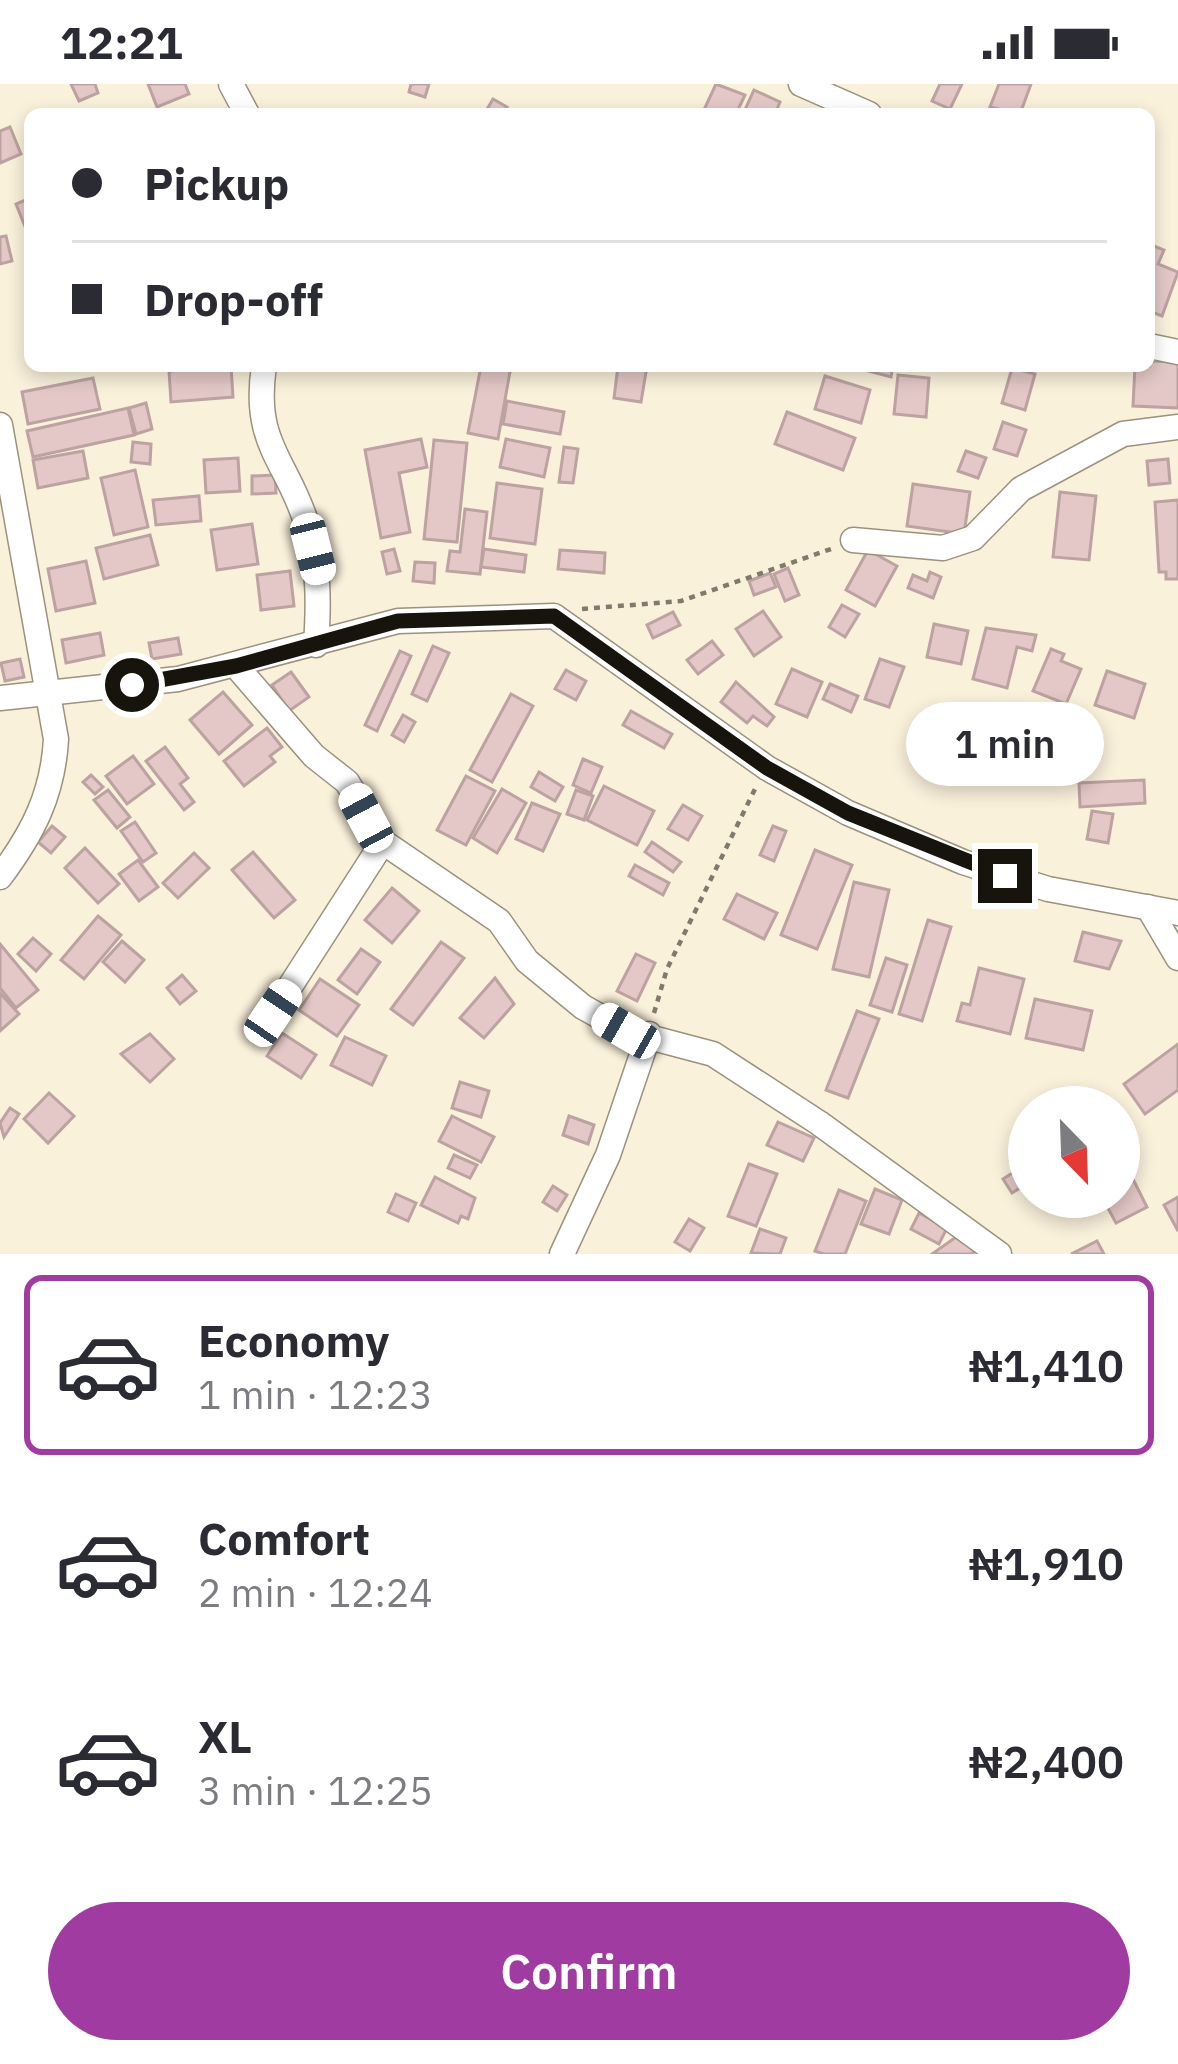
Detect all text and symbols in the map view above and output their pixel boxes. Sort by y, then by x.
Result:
text: 12:21 [60,13,183,71]
text: Pickup [144,154,289,212]
text: Drop-off [144,270,323,328]
car [287,510,339,588]
route start [105,658,159,712]
callout: 1 min [906,702,1104,786]
text: 1 min [955,718,1055,769]
car [333,778,399,858]
route end [978,849,1032,903]
car [238,973,308,1053]
car [586,997,666,1065]
north arrow [1008,1086,1140,1218]
map controls [1008,1086,1140,1218]
icon: car [54,1311,162,1419]
text: Economy [198,1311,389,1369]
text: ₦1,410 [969,1336,1124,1394]
text: 1 min · 12:23 [198,1369,433,1420]
icon: car [54,1509,162,1617]
text: Comfort [198,1509,370,1567]
text: ₦1,910 [969,1534,1124,1592]
text: 2 min · 12:24 [198,1567,433,1618]
icon: car [54,1707,162,1815]
text: XL [198,1707,252,1765]
text: ₦2,400 [969,1732,1124,1790]
text: 3 min · 12:25 [198,1765,433,1816]
button: Confirm [48,1902,1130,2040]

